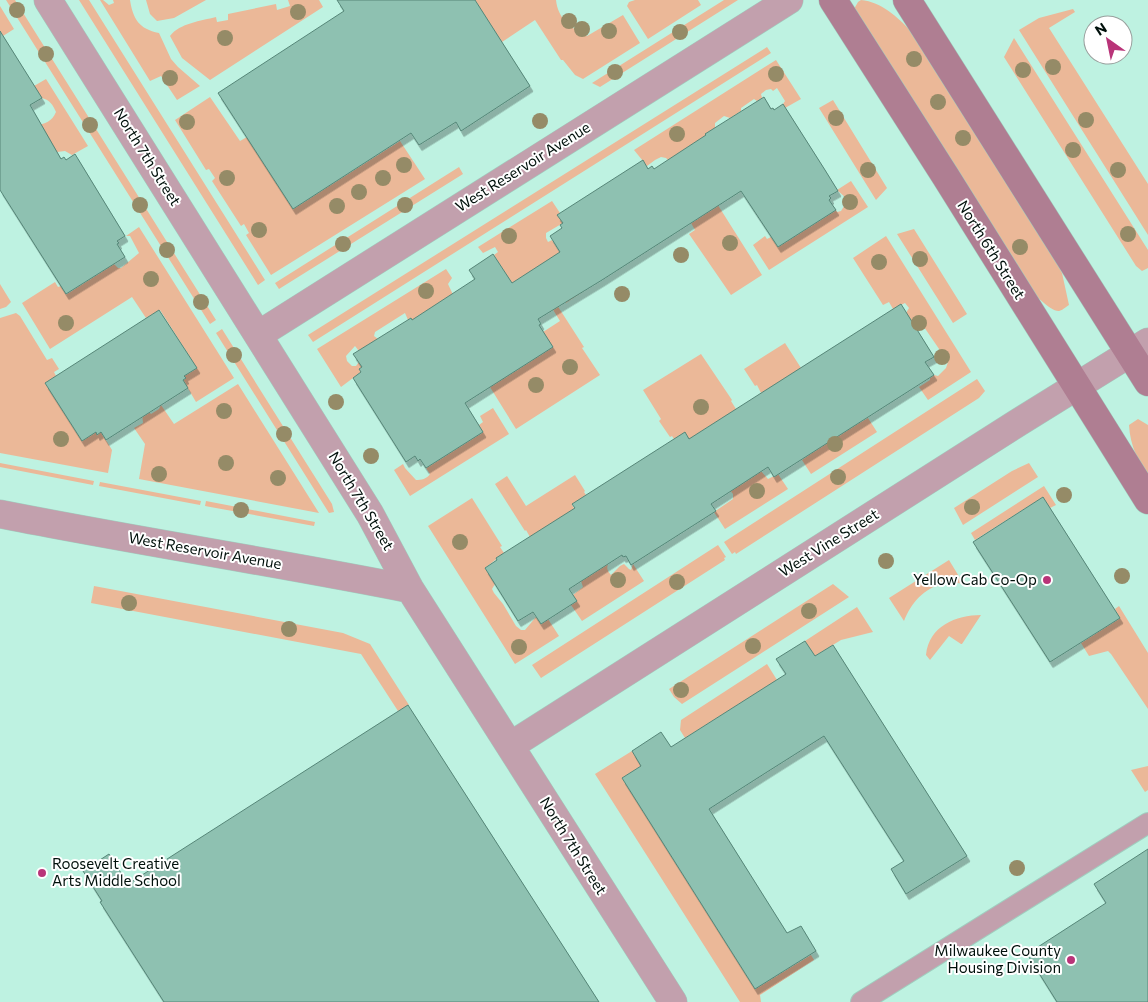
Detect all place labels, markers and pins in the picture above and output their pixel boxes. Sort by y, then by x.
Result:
place label: Yellow Cab Co-Op [913,570,1037,588]
marker: Yellow Cab Co-Op [1041,574,1053,586]
place label: Roosevelt Creative Arts Middle School [52,854,181,889]
marker: Roosevelt Creative Arts Middle School [36,867,48,879]
place label: Milwaukee County Housing Division [934,941,1061,976]
marker: Milwaukee County Housing Division [1065,954,1077,966]

